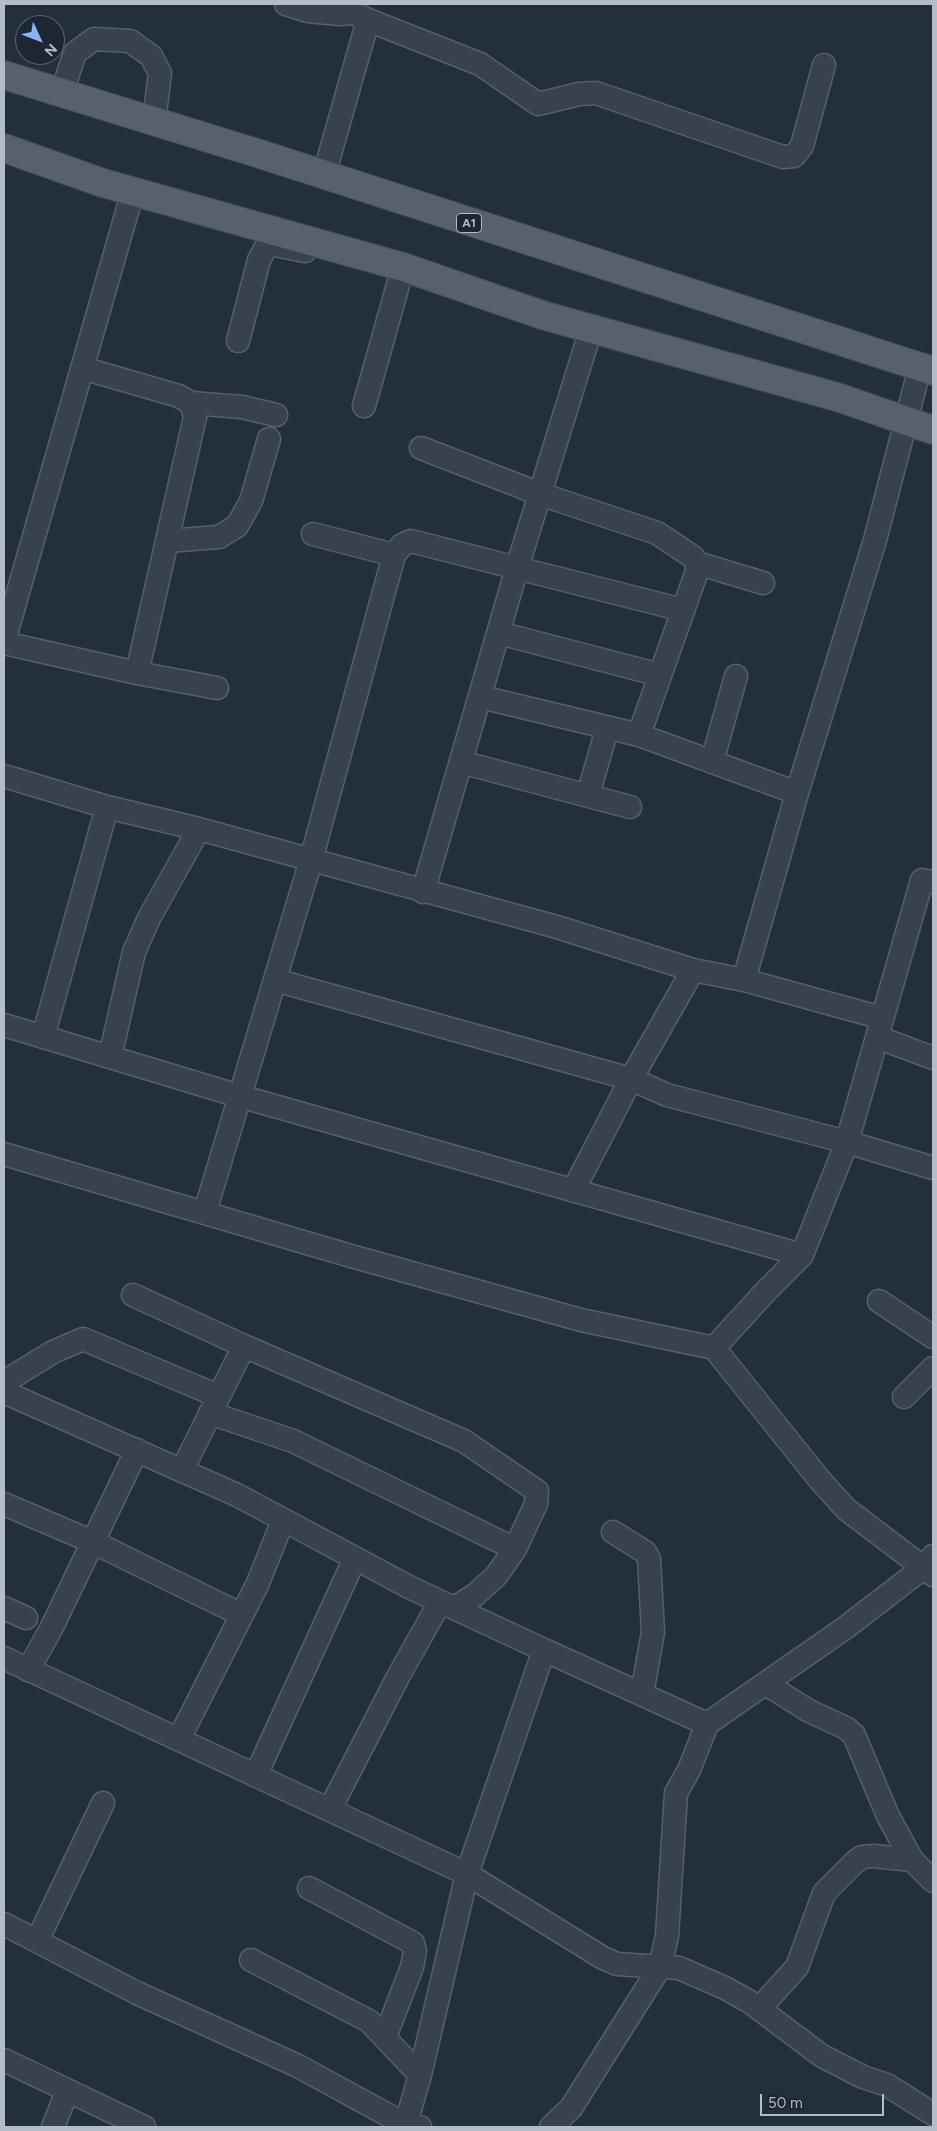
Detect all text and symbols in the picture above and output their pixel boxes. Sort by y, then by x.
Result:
north arrow [15,15,65,65]
text: N [41,40,61,60]
road number: A1 [456,214,482,232]
scale bar [762,2084,886,2116]
text: 50 m [768,2094,803,2112]

